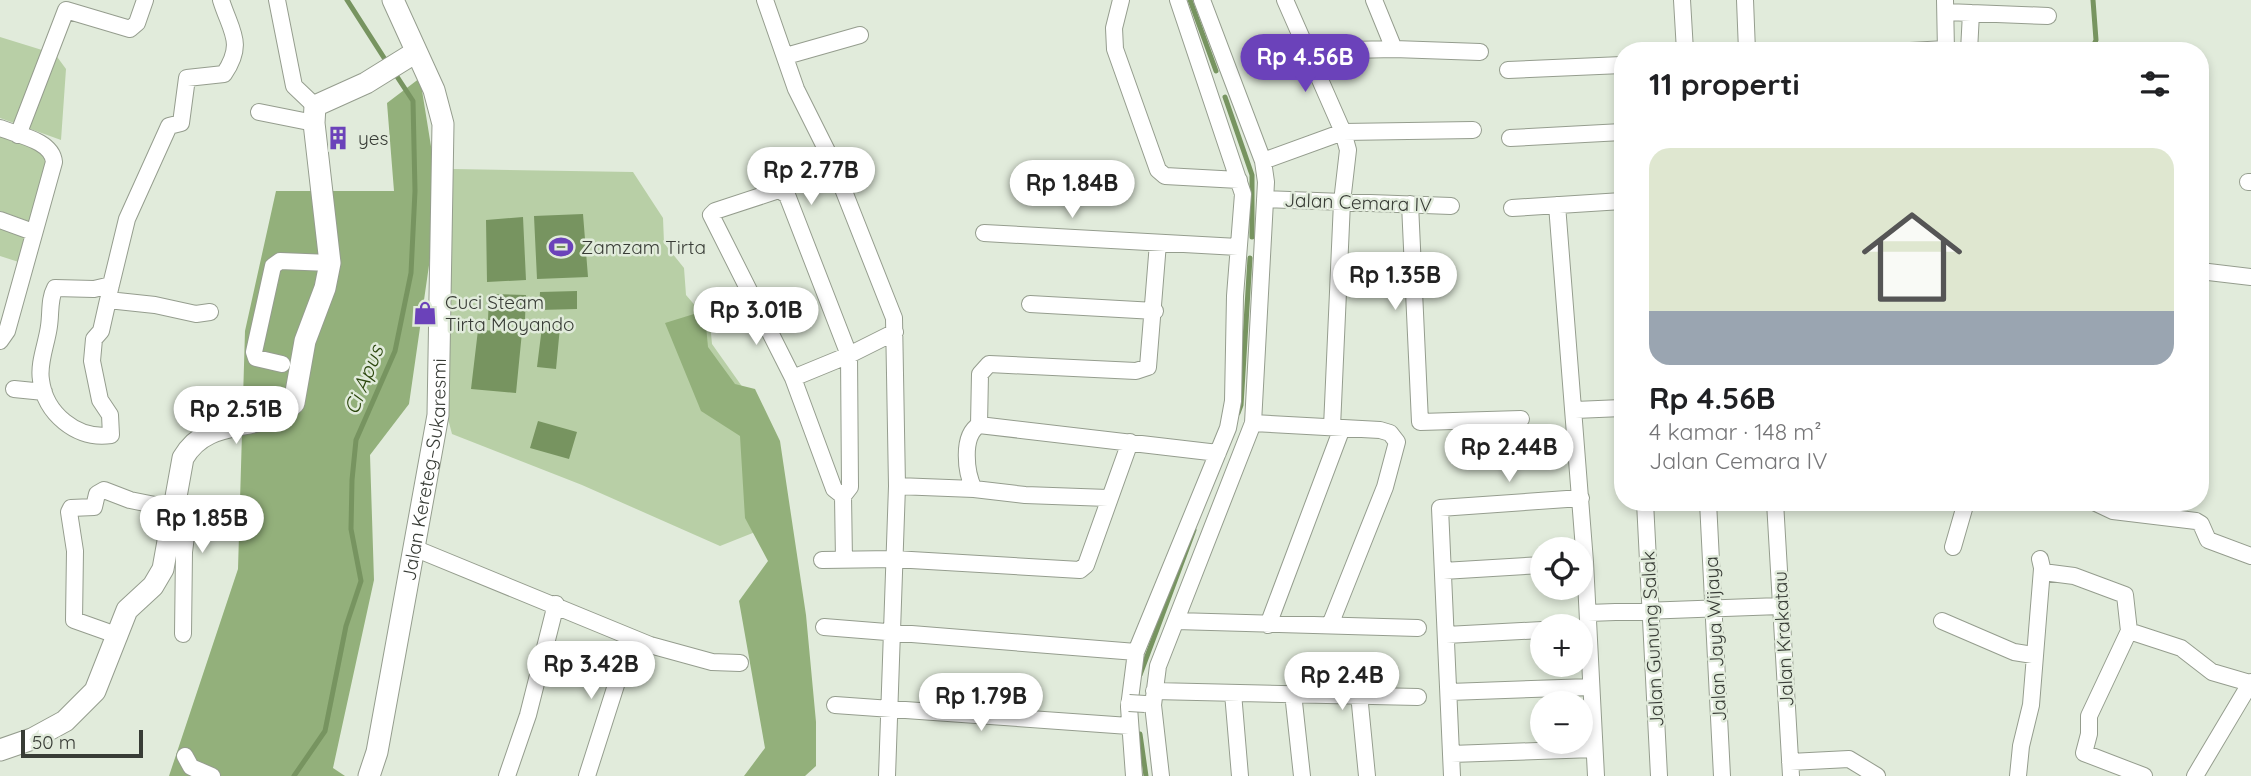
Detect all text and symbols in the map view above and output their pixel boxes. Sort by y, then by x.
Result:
pin: Rp 4.56B [1233,34,1377,94]
text: Rp 4.56B [1257,42,1353,71]
text: 11 properti [1649,65,1800,103]
icon: filters [2136,65,2174,103]
building icon: yes [324,124,352,152]
place label: yes [358,126,388,150]
pin: Rp 2.77B [739,148,883,207]
text: Rp 2.77B [763,155,859,184]
pin: Rp 1.84B [1000,160,1144,220]
text: Rp 1.84B [1026,168,1118,197]
street label: Jalan Cemara IV [1284,187,1432,217]
icon: home [1849,194,1975,320]
sports icon: Zamzam Tirta [547,233,575,261]
place label: Zamzam Tirta [581,235,706,259]
pin: Rp 1.35B [1323,252,1467,312]
text: Rp 1.35B [1349,260,1441,289]
pin: Rp 3.01B [684,288,828,347]
place label: Cuci Steam Tirta Moyando [445,290,574,336]
text: Rp 3.01B [710,295,802,324]
shop icon: Cuci Steam Tirta Moyando [411,299,439,327]
water label: Ci Apus [338,340,389,418]
street label: Jalan Kereteg–Sukaresmi [396,358,451,583]
text: Rp 4.56B [1649,379,1775,417]
pin: Rp 2.51B [164,386,308,446]
text: Rp 2.51B [190,394,282,423]
text: 4 kamar · 148 m² [1649,417,1822,446]
pin: Rp 2.44B [1437,424,1581,484]
text: Rp 2.44B [1461,432,1557,461]
text: Jalan Cemara IV [1649,446,1828,475]
pin: Rp 1.85B [130,496,274,555]
text: Rp 1.85B [156,503,248,532]
map controls [1530,537,1593,754]
button: locate [1530,537,1593,600]
street label: Jalan Gunung Salak [1635,550,1669,728]
street label: Jalan Jaya Wijaya [1699,556,1731,722]
street label: Jalan Krakatau [1767,571,1799,707]
button: + [1530,614,1593,677]
pin: Rp 3.42B [519,642,663,701]
text: Rp 3.42B [543,649,639,678]
pin: Rp 2.4B [1277,652,1407,712]
text: Rp 2.4B [1300,660,1384,689]
pin: Rp 1.79B [909,674,1053,733]
text: Rp 1.79B [935,681,1027,710]
button: − [1530,691,1593,754]
scale bar [21,727,144,759]
text: 50 m [32,730,76,754]

